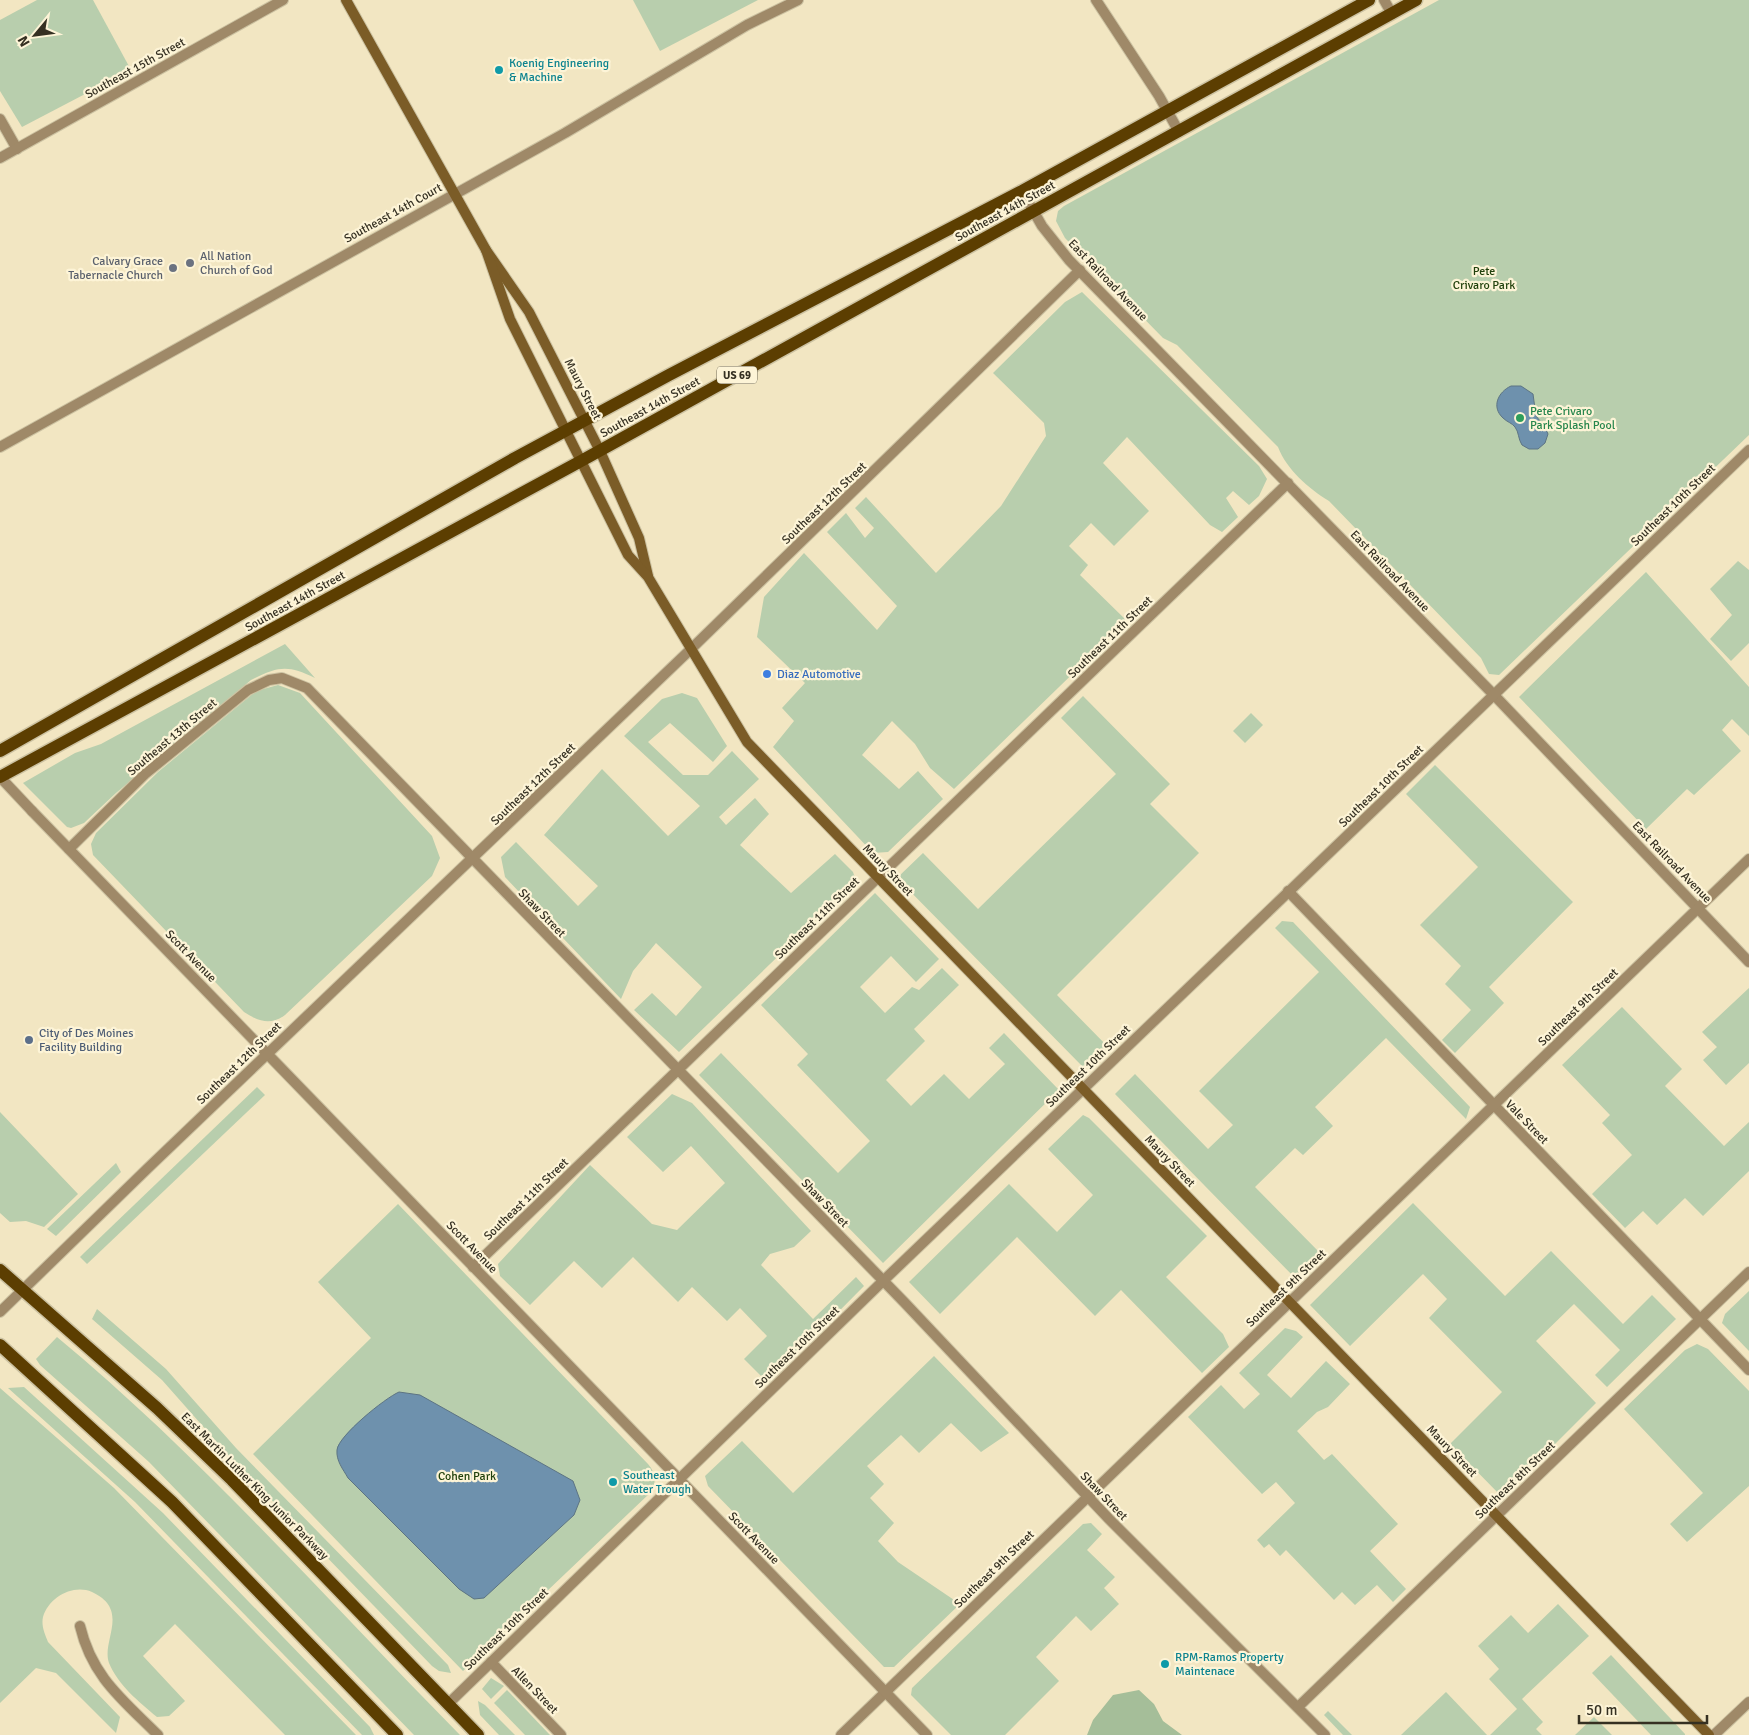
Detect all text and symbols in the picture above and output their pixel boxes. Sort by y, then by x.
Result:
north arrow [10,10,60,60]
text: N [14,33,34,49]
street label: Southeast 15th Street [83,35,188,102]
place label: Koenig Engineering & Machine [509,56,609,85]
marker: Koenig Engineering & Machine [493,64,505,76]
street label: Southeast 14th Street [953,178,1058,245]
street label: Southeast 14th Court [342,180,445,247]
street label: East Railroad Avenue [1065,236,1151,324]
place label: All Nation Church of God [200,249,273,278]
place label: Calvary Grace Tabernacle Church [68,254,163,283]
marker: All Nation Church of God [184,257,196,269]
marker: Calvary Grace Tabernacle Church [167,262,179,274]
park label: Pete Crivaro Park [1453,264,1515,293]
street label: Maury Street [561,356,604,422]
road number: US 69 [717,366,757,384]
street label: Southeast 14th Street [598,374,703,441]
place label: Pete Crivaro Park Splash Pool [1530,404,1616,433]
marker: Pete Crivaro Park Splash Pool [1514,412,1526,424]
street label: Southeast 12th Street [779,459,870,548]
street label: Southeast 10th Street [1628,461,1719,550]
street label: East Railroad Avenue [1347,527,1433,615]
street label: Southeast 14th Street [243,568,348,635]
street label: Southeast 11th Street [1065,593,1156,682]
place label: Diaz Automotive [777,667,861,682]
marker: Diaz Automotive [761,668,773,680]
street label: Southeast 13th Street [125,696,220,779]
street label: Southeast 12th Street [488,740,579,829]
street label: Southeast 10th Street [1336,742,1427,831]
street label: East Railroad Avenue [1629,818,1715,906]
street label: Maury Street [859,841,916,900]
street label: Southeast 11th Street [772,874,863,963]
street label: Shaw Street [515,886,568,941]
street label: Scott Avenue [162,927,219,986]
street label: Southeast 9th Street [1535,965,1622,1049]
street label: Southeast 12th Street [194,1019,285,1108]
street label: Southeast 10th Street [1043,1022,1134,1111]
place label: City of Des Moines Facility Building [39,1026,133,1055]
marker: City of Des Moines Facility Building [23,1034,35,1046]
street label: Vale Street [1502,1097,1551,1148]
street label: Maury Street [1141,1132,1198,1191]
street label: Southeast 11th Street [481,1155,572,1244]
street label: Shaw Street [798,1176,851,1231]
street label: Scott Avenue [443,1218,500,1277]
street label: Southeast 9th Street [1243,1246,1330,1330]
street label: Southeast 10th Street [752,1303,843,1392]
street label: East Martin Luther King Junior Parkway [178,1409,332,1564]
street label: Maury Street [1423,1422,1480,1481]
street label: Southeast 8th Street [1472,1438,1559,1522]
place label: Southeast Water Trough [623,1468,691,1497]
park label: Cohen Park [438,1469,496,1484]
street label: Shaw Street [1077,1469,1130,1524]
marker: Southeast Water Trough [607,1476,619,1488]
street label: Scott Avenue [725,1509,782,1568]
street label: Southeast 9th Street [951,1527,1038,1611]
street label: Southeast 10th Street [461,1585,552,1674]
place label: RPM-Ramos Property Maintenace [1175,1650,1284,1679]
marker: RPM-Ramos Property Maintenace [1159,1658,1171,1670]
street label: Allen Street [508,1663,561,1717]
scale bar [1579,1692,1706,1724]
text: 50 m [1586,1701,1617,1719]

